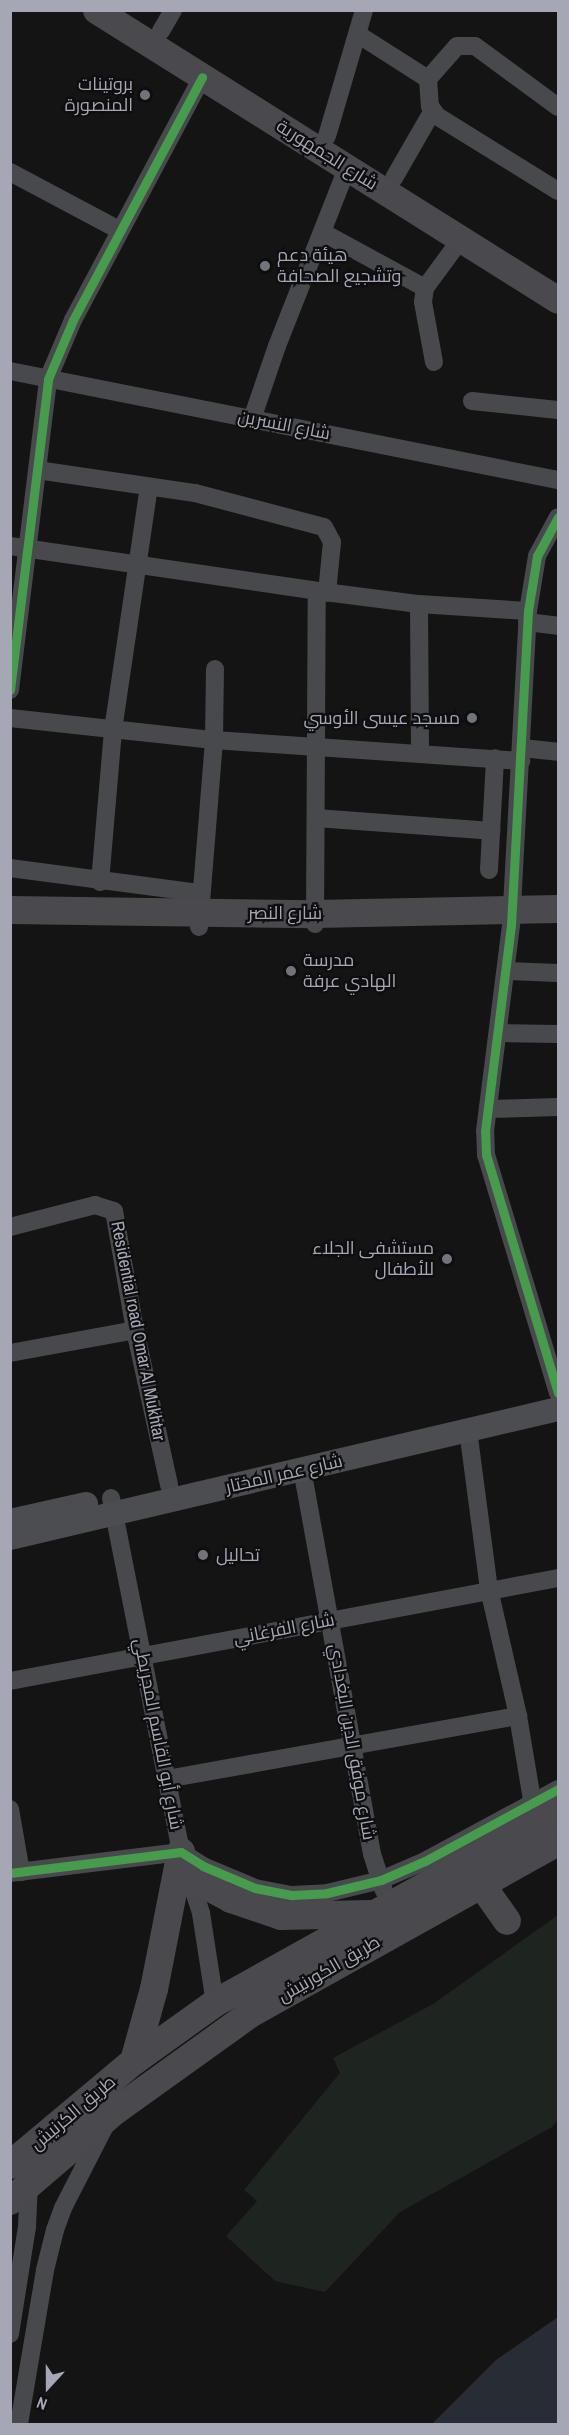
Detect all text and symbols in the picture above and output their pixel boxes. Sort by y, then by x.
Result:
place label: بروتينات المنصورة [65,74,133,116]
marker: بروتينات المنصورة [138,88,152,102]
street label: شارع الجمهورية [272,115,382,195]
place label: هيئة دعم وتشجيع الصحافة [277,245,401,288]
marker: هيئة دعم وتشجيع الصحافة [258,259,272,273]
street label: شارع النسرين [236,405,332,445]
place label: مسجد عيسى الأوسي [303,707,460,729]
marker: مسجد عيسى الأوسي [465,711,479,725]
street label: شارع النصر [248,902,322,924]
place label: مدرسة الهادي عرفة [303,950,396,992]
marker: مدرسة الهادي عرفة [284,964,298,978]
street label: Residential road Omar Al Mukhtar [106,1219,170,1443]
place label: مستشفى الجلاء للأطفال [312,1238,434,1280]
marker: مستشفى الجلاء للأطفال [438,1250,456,1268]
street label: شارع عمر المختار [223,1450,345,1498]
place label: تحاليل [216,1544,260,1566]
marker: تحاليل [194,1546,212,1564]
street label: شارع الفرغاني [232,1609,336,1649]
street label: شارع أبو القاسم المجريطي [129,1637,187,1831]
street label: شارع موفق الدين البغدادي [324,1642,380,1842]
street label: طريق الكورنيش [274,1931,384,2007]
street label: طريق الكرنيش [26,2071,120,2155]
north arrow [18,2357,78,2417]
text: N [33,2392,50,2416]

